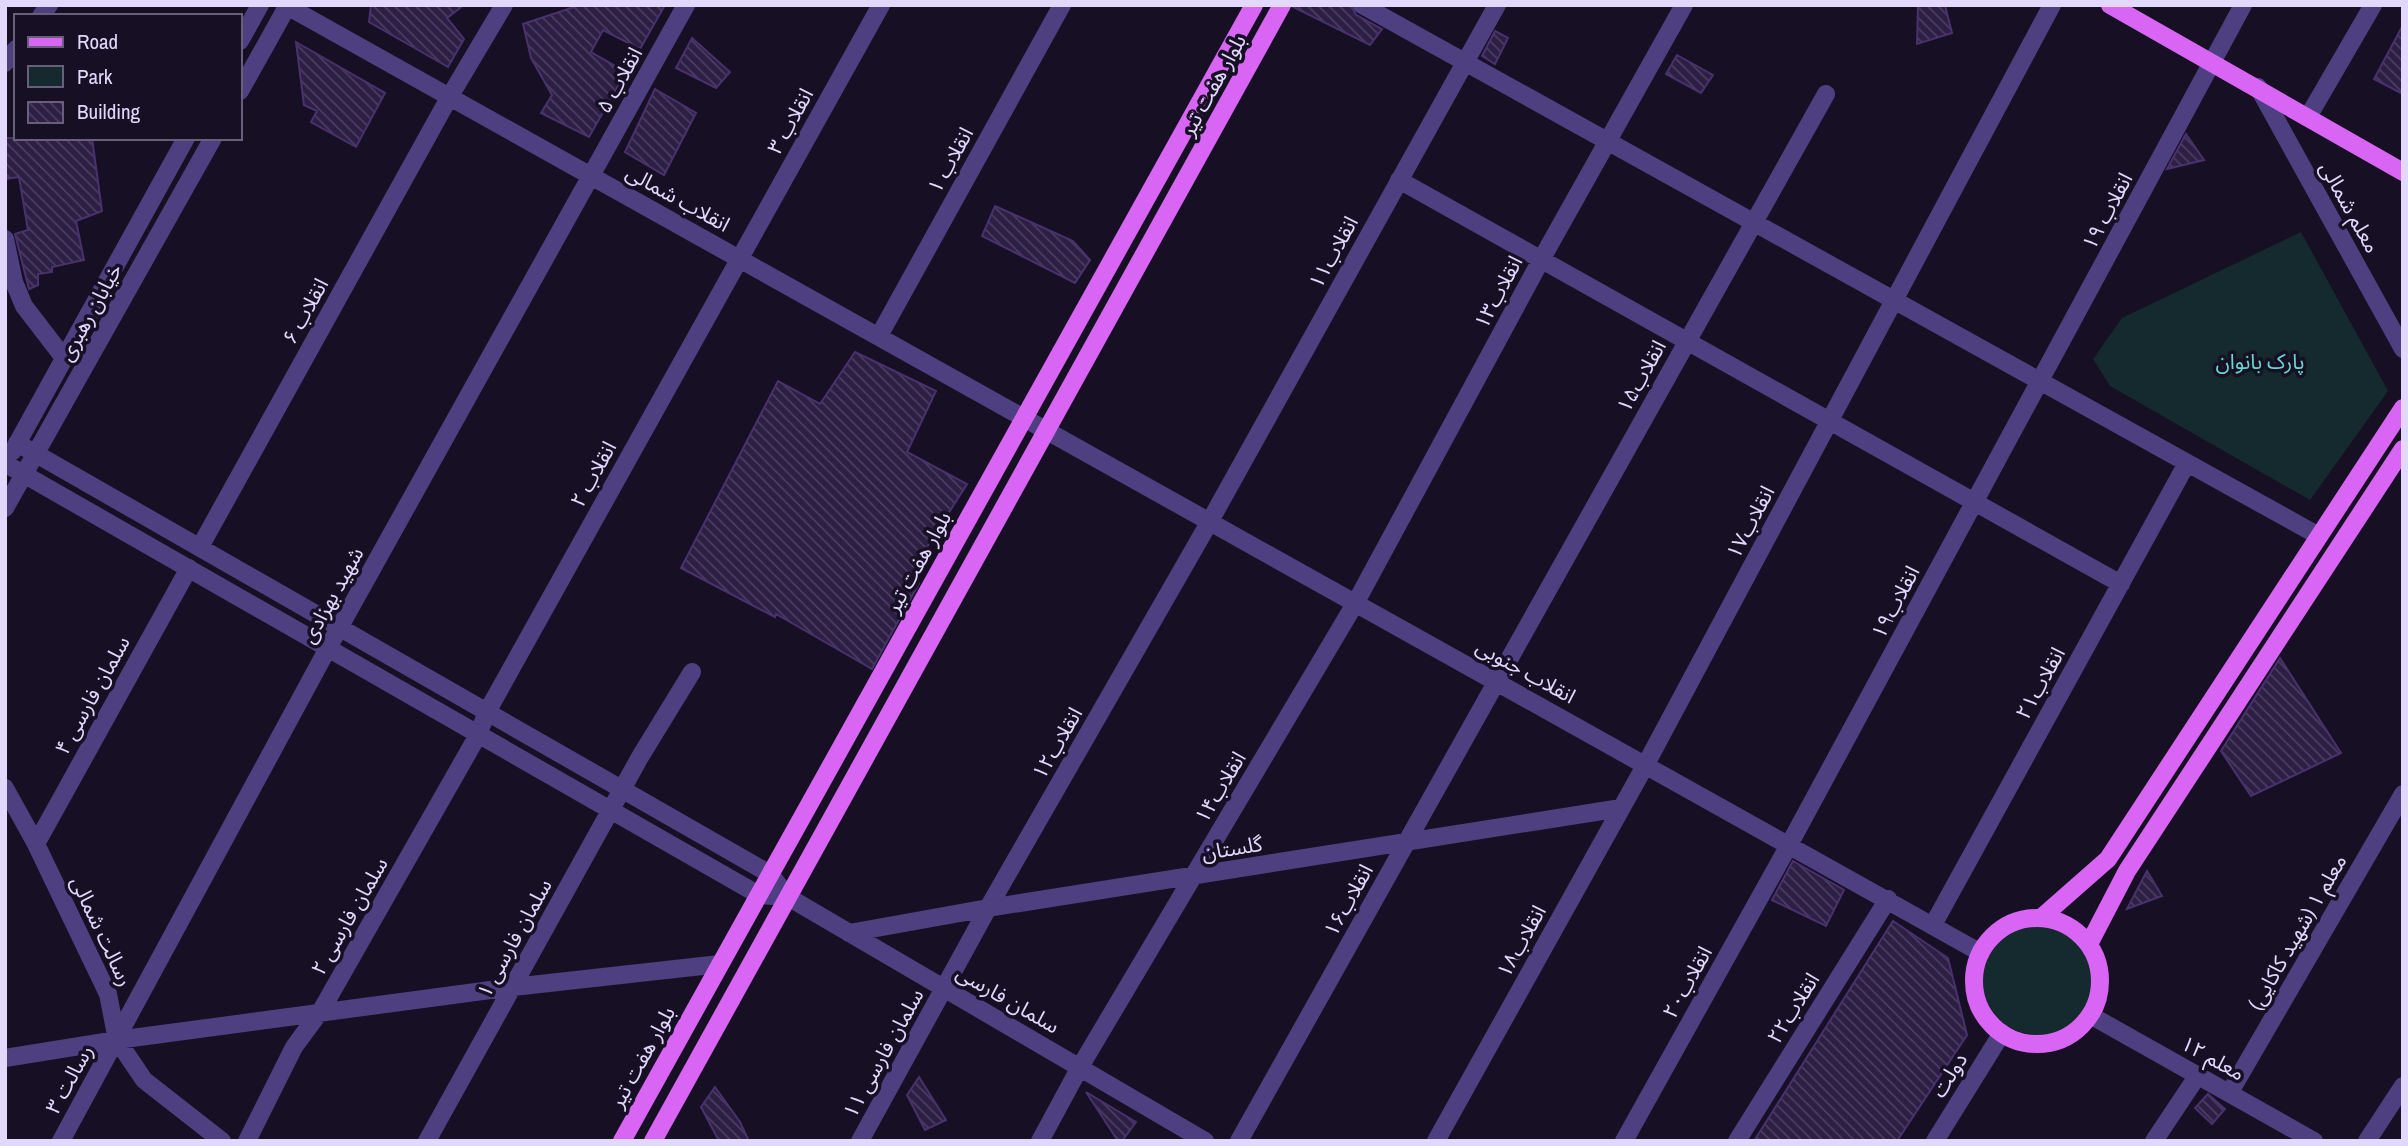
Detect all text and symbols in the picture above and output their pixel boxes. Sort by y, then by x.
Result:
legend [14,14,242,140]
text: Road [77,27,118,56]
street label: بلوار هفت تیر [1173,29,1253,142]
street label: انقلاب ۵ [589,42,649,118]
text: Park [77,62,113,91]
street label: انقلاب ۳ [760,83,820,159]
text: Building [77,97,141,126]
street label: انقلاب ۱ [920,122,980,198]
street label: معلم شمالی [2312,156,2387,258]
street label: انقلاب شمالی [621,157,735,239]
street label: انقلاب ۱۹ [2075,167,2139,255]
street label: انقلاب۱۱ [1301,211,1365,293]
street label: انقلاب۱۳ [1467,251,1529,333]
street label: خیابان رهبری [51,258,129,366]
street label: انقلاب ۶ [275,273,335,349]
street label: انقلاب۱۵ [1609,335,1673,417]
park label: پارک بانوان [2215,347,2305,376]
street label: انقلاب ۲ [563,436,623,512]
street label: انقلاب۱۷ [1719,481,1781,563]
street label: بلوار هفت تیر [878,506,958,619]
street label: شهید بهزادی [294,542,370,648]
street label: انقلاب۱۹ [1864,561,1926,643]
street label: سلمان فارسی ۴ [47,630,137,760]
street label: انقلاب جنوبی [1471,632,1581,710]
street label: انقلاب۲۱ [2008,642,2072,724]
street label: انقلاب۱۲ [1025,702,1089,784]
street label: انقلاب۱۴ [1187,746,1253,828]
street label: گلستان [1200,829,1265,867]
street label: معلم ۱ (شهید کاکایی) [2241,849,2354,1016]
street label: سلمان فارسی ۲ [304,852,394,980]
street label: انقلاب۱۶ [1316,859,1380,941]
street label: رسالت شمالی [64,871,140,991]
street label: سلمان فارسی ۱ [469,873,559,1003]
street label: انقلاب۱۸ [1489,900,1553,982]
street label: انقلاب۲۰ [1655,941,1719,1023]
street label: سلمان فارسی [951,958,1065,1040]
street label: انقلاب۲۲ [1760,967,1826,1049]
street label: سلمان فارسی ۱۱ [836,983,930,1123]
street label: بلوار هفت تیر [602,1001,682,1114]
street label: معلم ۱۲ [2175,1029,2250,1088]
street label: رسالت ۳ [38,1039,100,1119]
street label: دولت [1924,1047,1974,1103]

